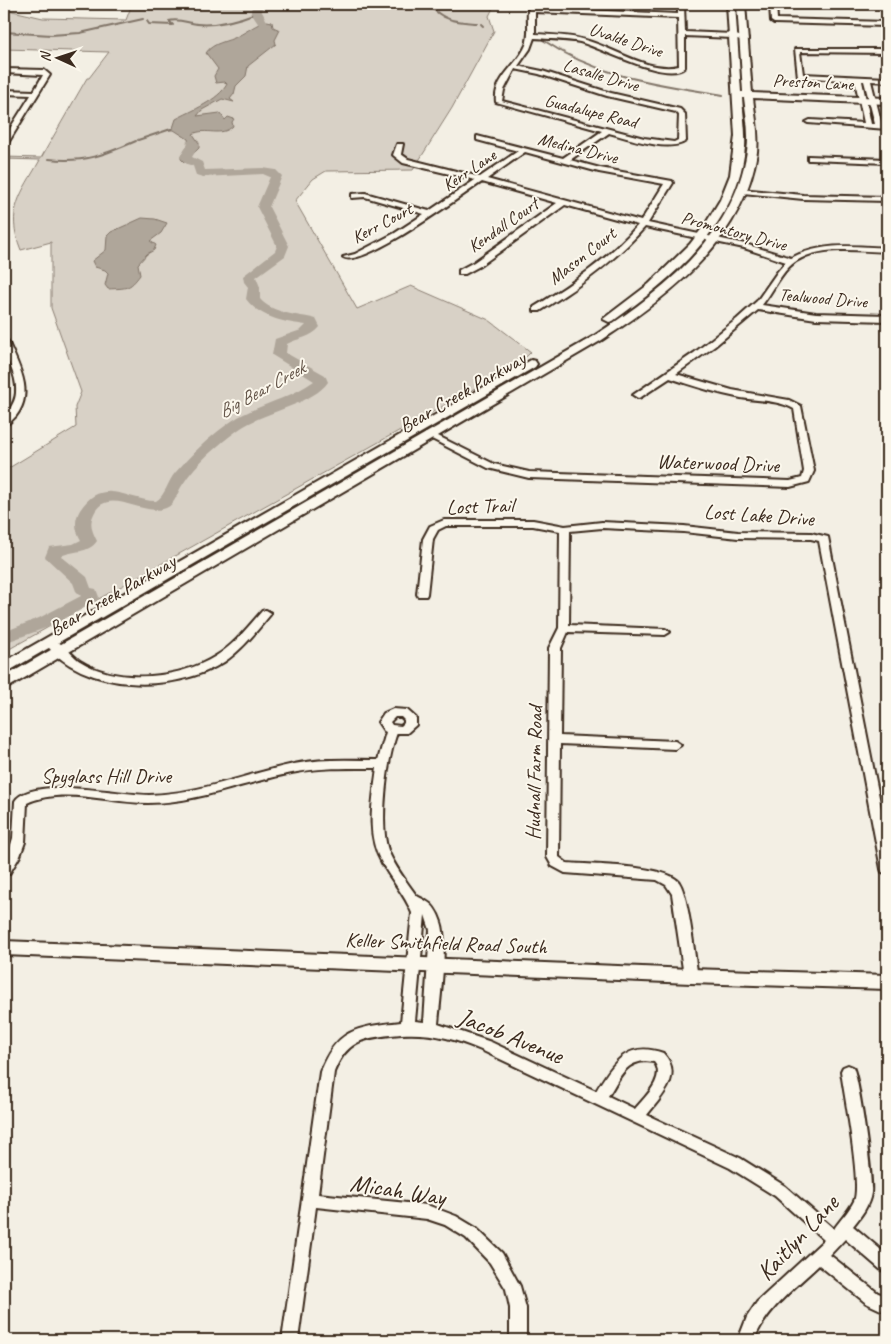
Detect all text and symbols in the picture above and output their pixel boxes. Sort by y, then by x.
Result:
street label: Uvalde Drive [587,18,667,63]
north arrow [32,32,82,82]
text: N [37,50,54,62]
street label: Lasalle Drive [561,54,642,97]
street label: Preston Lane [772,69,855,95]
street label: Guadalupe Road [542,89,642,134]
street label: Medina Drive [536,127,621,169]
street label: Kerr Lane [438,143,501,196]
street label: Kendall Court [464,191,545,257]
street label: Kerr Court [348,197,418,248]
street label: Promontory Drive [679,206,790,256]
street label: Mason Court [544,221,622,289]
street label: Tealwood Drive [778,283,869,313]
street label: Bear Creek Parkway [394,344,532,439]
water label: Big Bear Creek [214,355,312,423]
street label: Waterwood Drive [657,448,781,478]
street label: Lost Trail [446,492,517,520]
street label: Lost Lake Drive [703,498,816,532]
street label: Bear Creek Parkway [44,547,182,642]
street label: Hudnall Farm Road [520,702,548,840]
street label: Spyglass Hill Drive [41,763,173,789]
street label: Keller Smithfield Road South [345,926,549,960]
street label: Jacob Avenue [453,1000,569,1072]
street label: Micah Way [348,1167,450,1214]
street label: Kaitlyn Lane [750,1187,847,1287]

